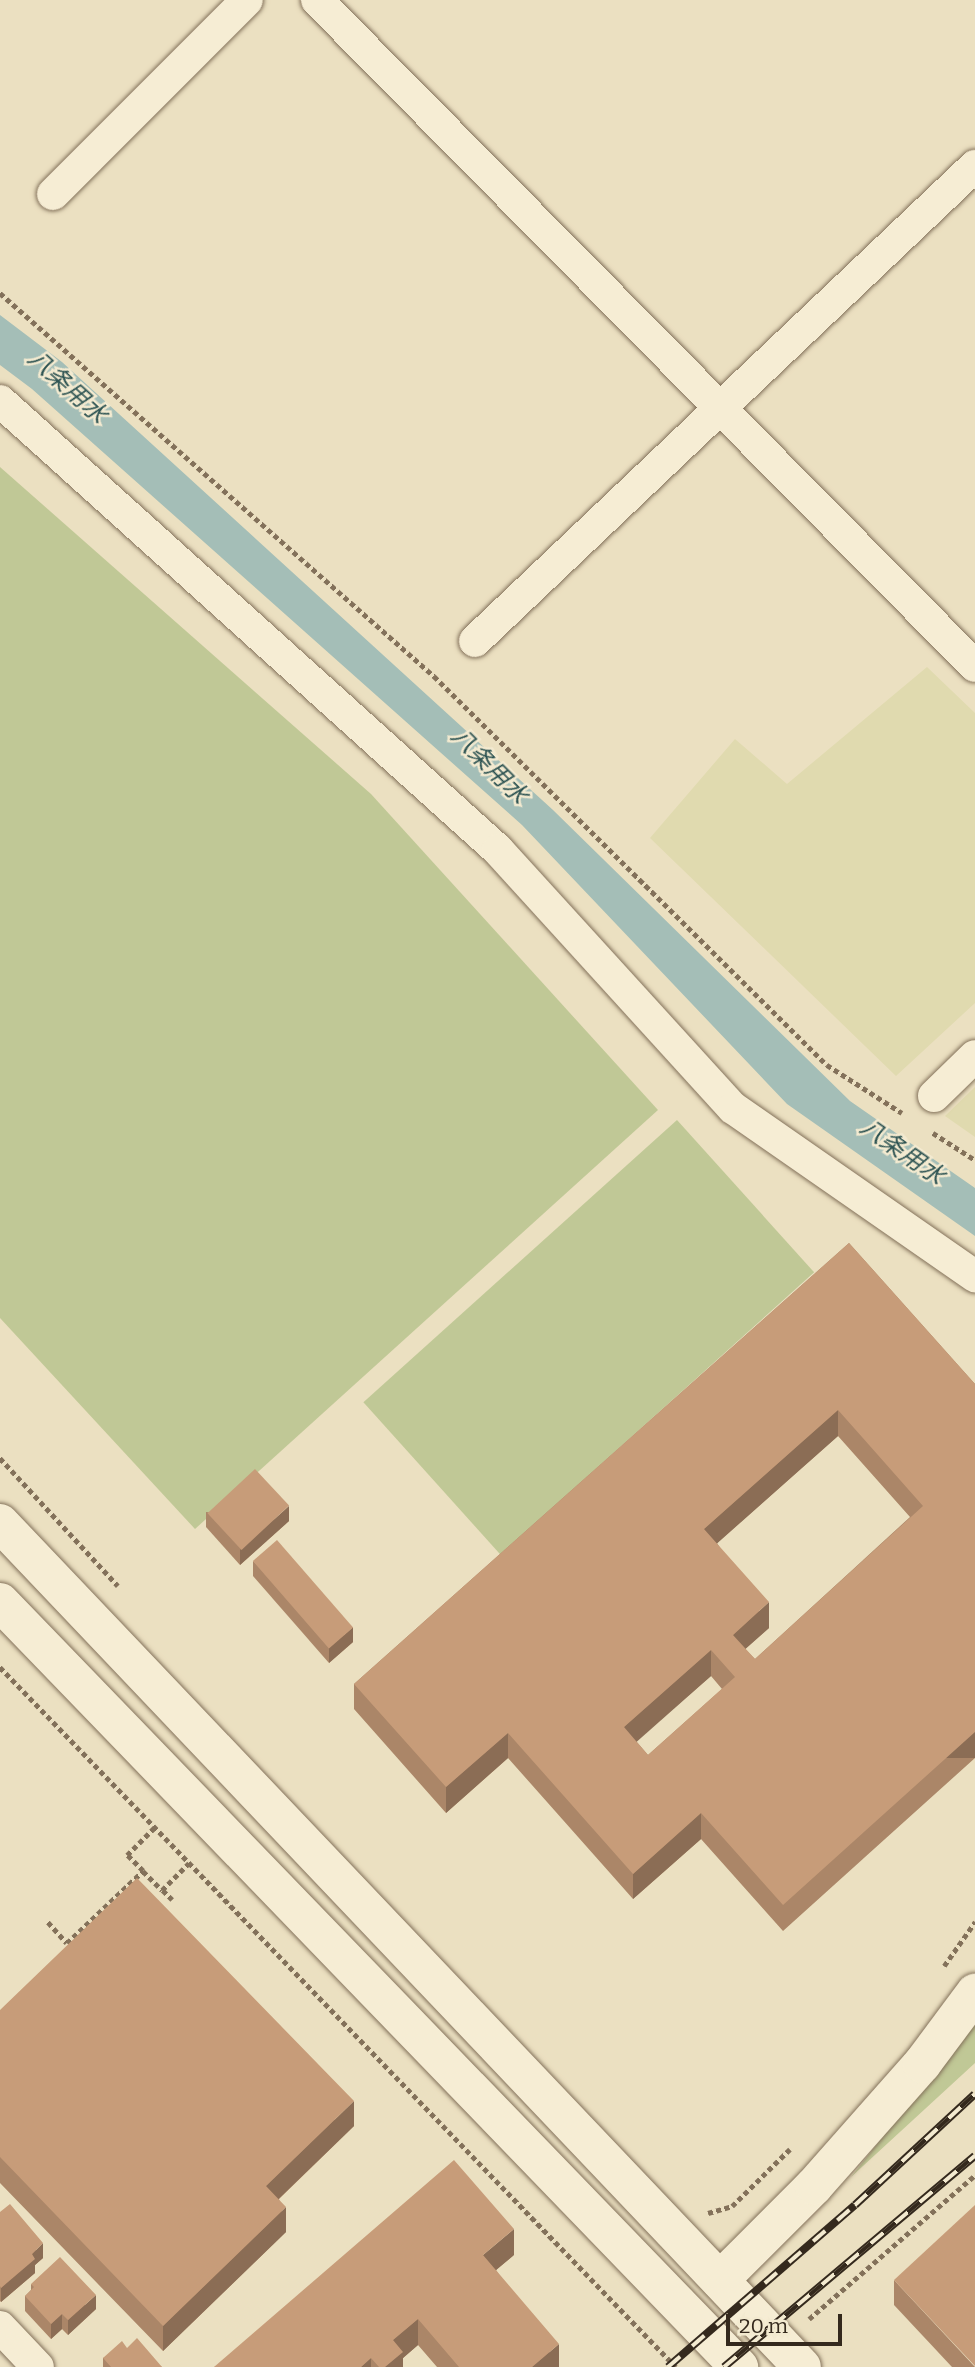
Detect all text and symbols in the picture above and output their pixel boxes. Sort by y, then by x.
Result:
water label: 八条用水 [22,344,112,430]
water label: 八条用水 [445,722,533,810]
water label: 八条用水 [854,1113,950,1191]
scale bar [730,2300,846,2344]
text: 20 m [739,2313,788,2339]

